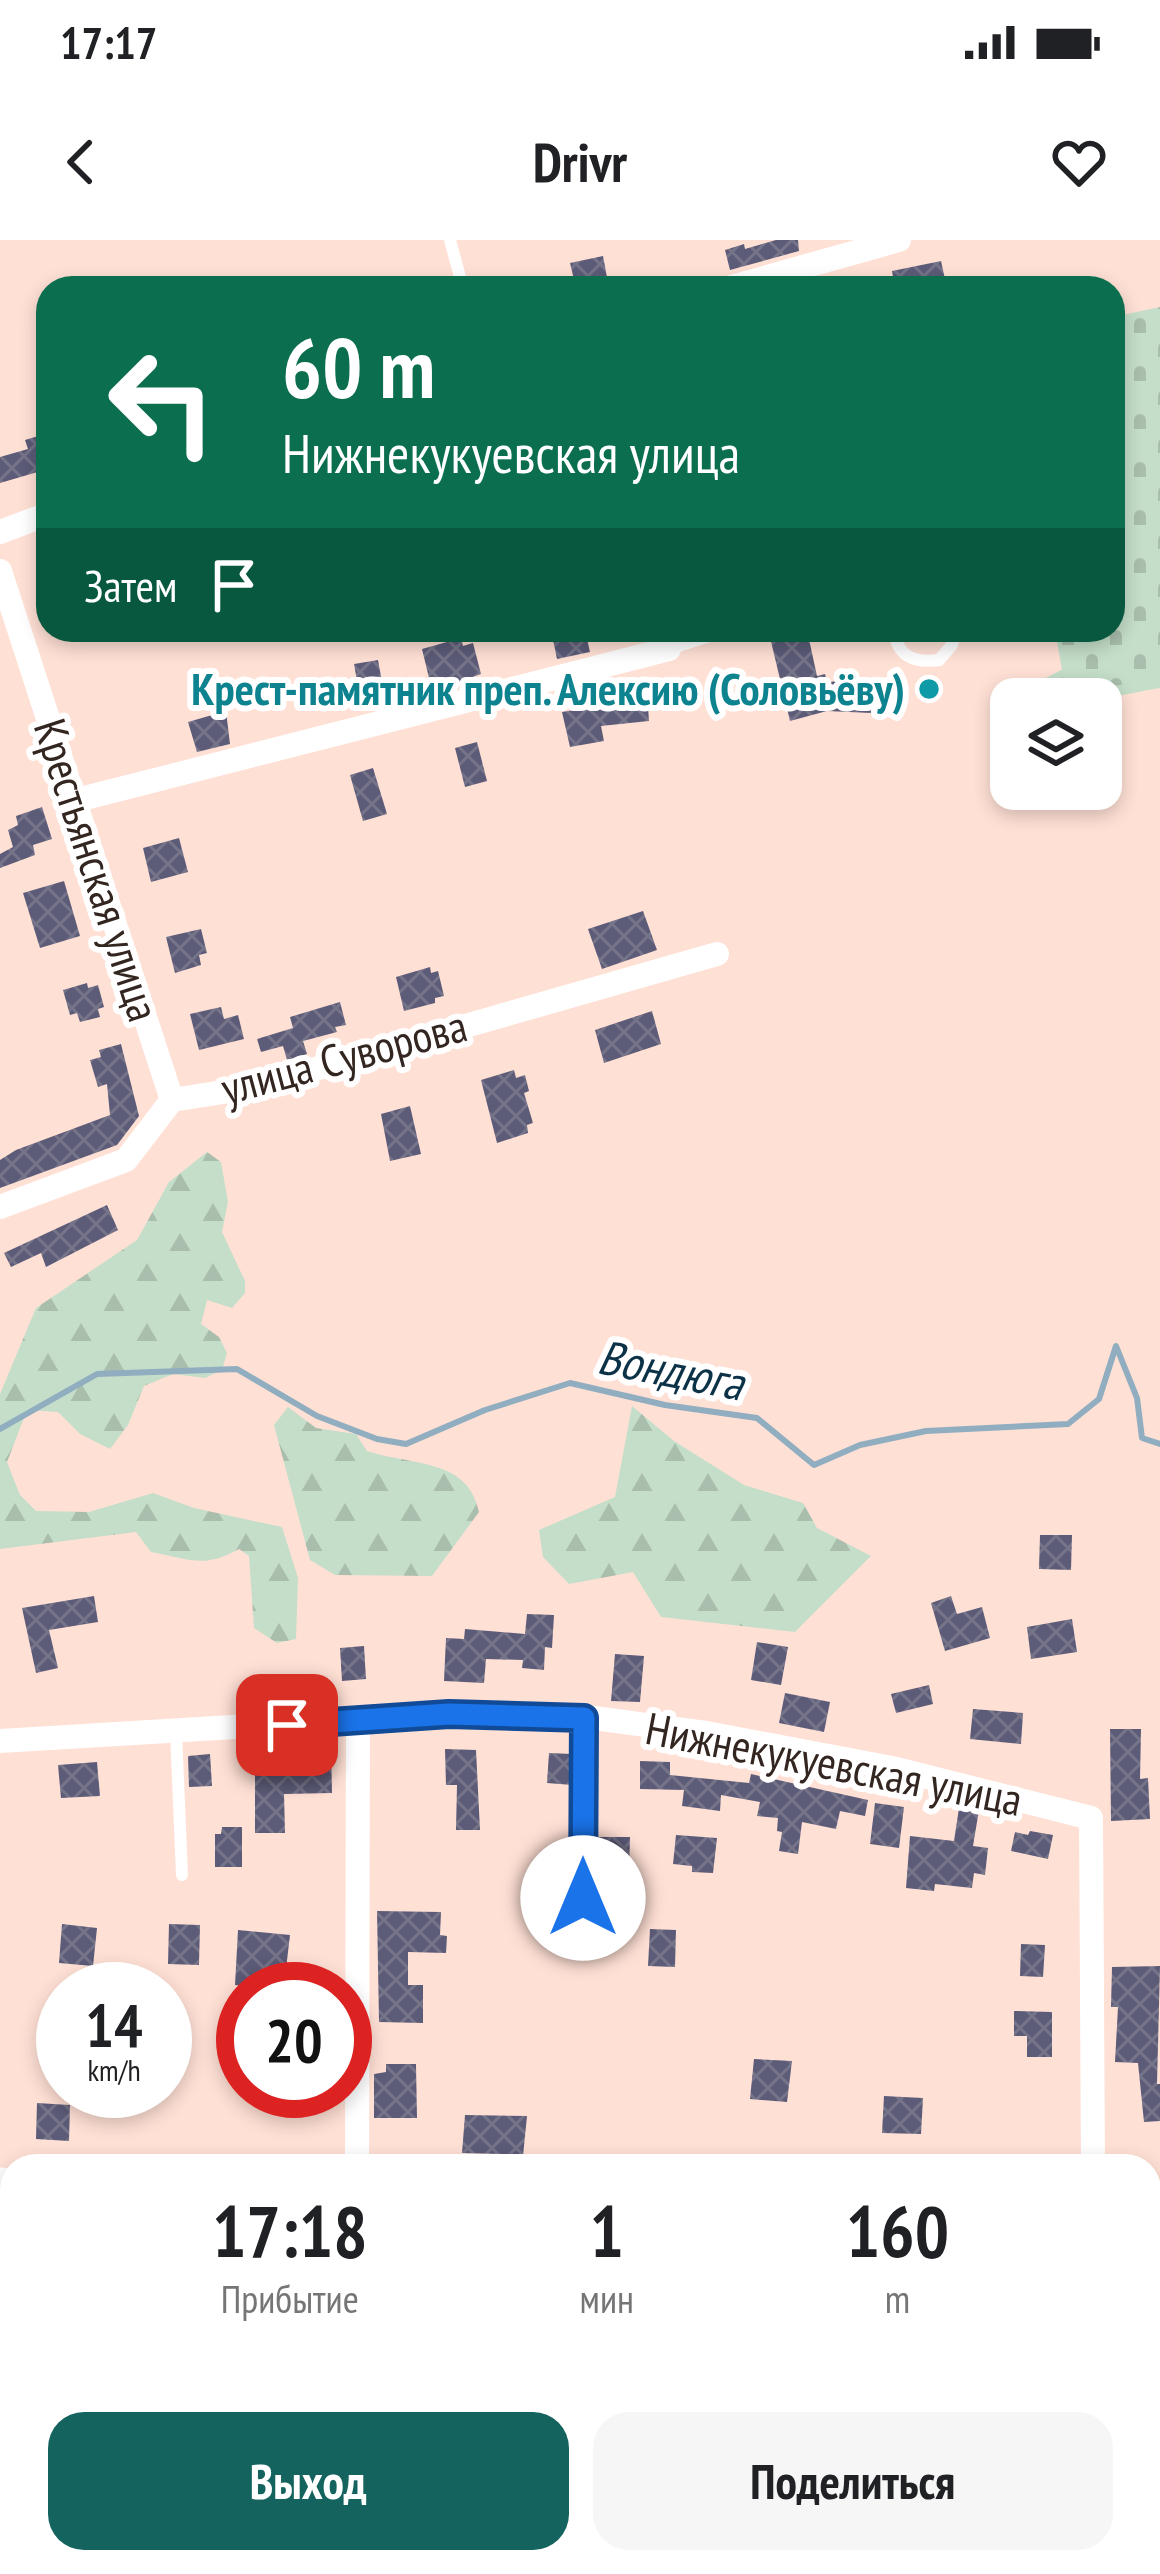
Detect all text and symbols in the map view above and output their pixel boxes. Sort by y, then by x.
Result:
text: 17:17 [60,13,157,71]
text: Drivr [533,127,627,197]
icon: back [48,129,114,195]
icon: heart [1046,129,1112,195]
text: 60 m [282,312,435,421]
icon: left [84,324,240,480]
text: Нижнекукуевская улица [282,418,740,488]
icon: arrive [201,552,267,618]
text: Затем [84,556,177,614]
place label: Крест-памятник преп. Алексию (Соловьёву) [191,659,905,717]
marker: Крест-памятник преп. Алексию (Соловьёву) [916,676,942,702]
map controls [990,678,1122,810]
button: layers [990,678,1122,810]
street label: Крестьянская улица [22,711,174,1028]
street label: улица Суворова [215,995,473,1117]
water label: Вондюга [593,1325,752,1414]
pin [236,1674,338,1776]
icon: arrive [254,1692,320,1758]
street label: Нижнекукуевская улица [641,1698,1027,1828]
position arrow [520,1835,646,1961]
speed limit sign: 20 [216,1962,372,2118]
text: 14 [85,1986,143,2064]
text: km/h [87,2050,141,2089]
text: 17:18 [212,2184,368,2277]
text: 1 [590,2184,624,2277]
text: 160 [846,2184,949,2277]
text: Прибытие [221,2273,359,2324]
text: мин [580,2273,634,2324]
text: m [885,2273,910,2324]
button: Выход [48,2412,569,2550]
button: Поделиться [593,2412,1113,2550]

